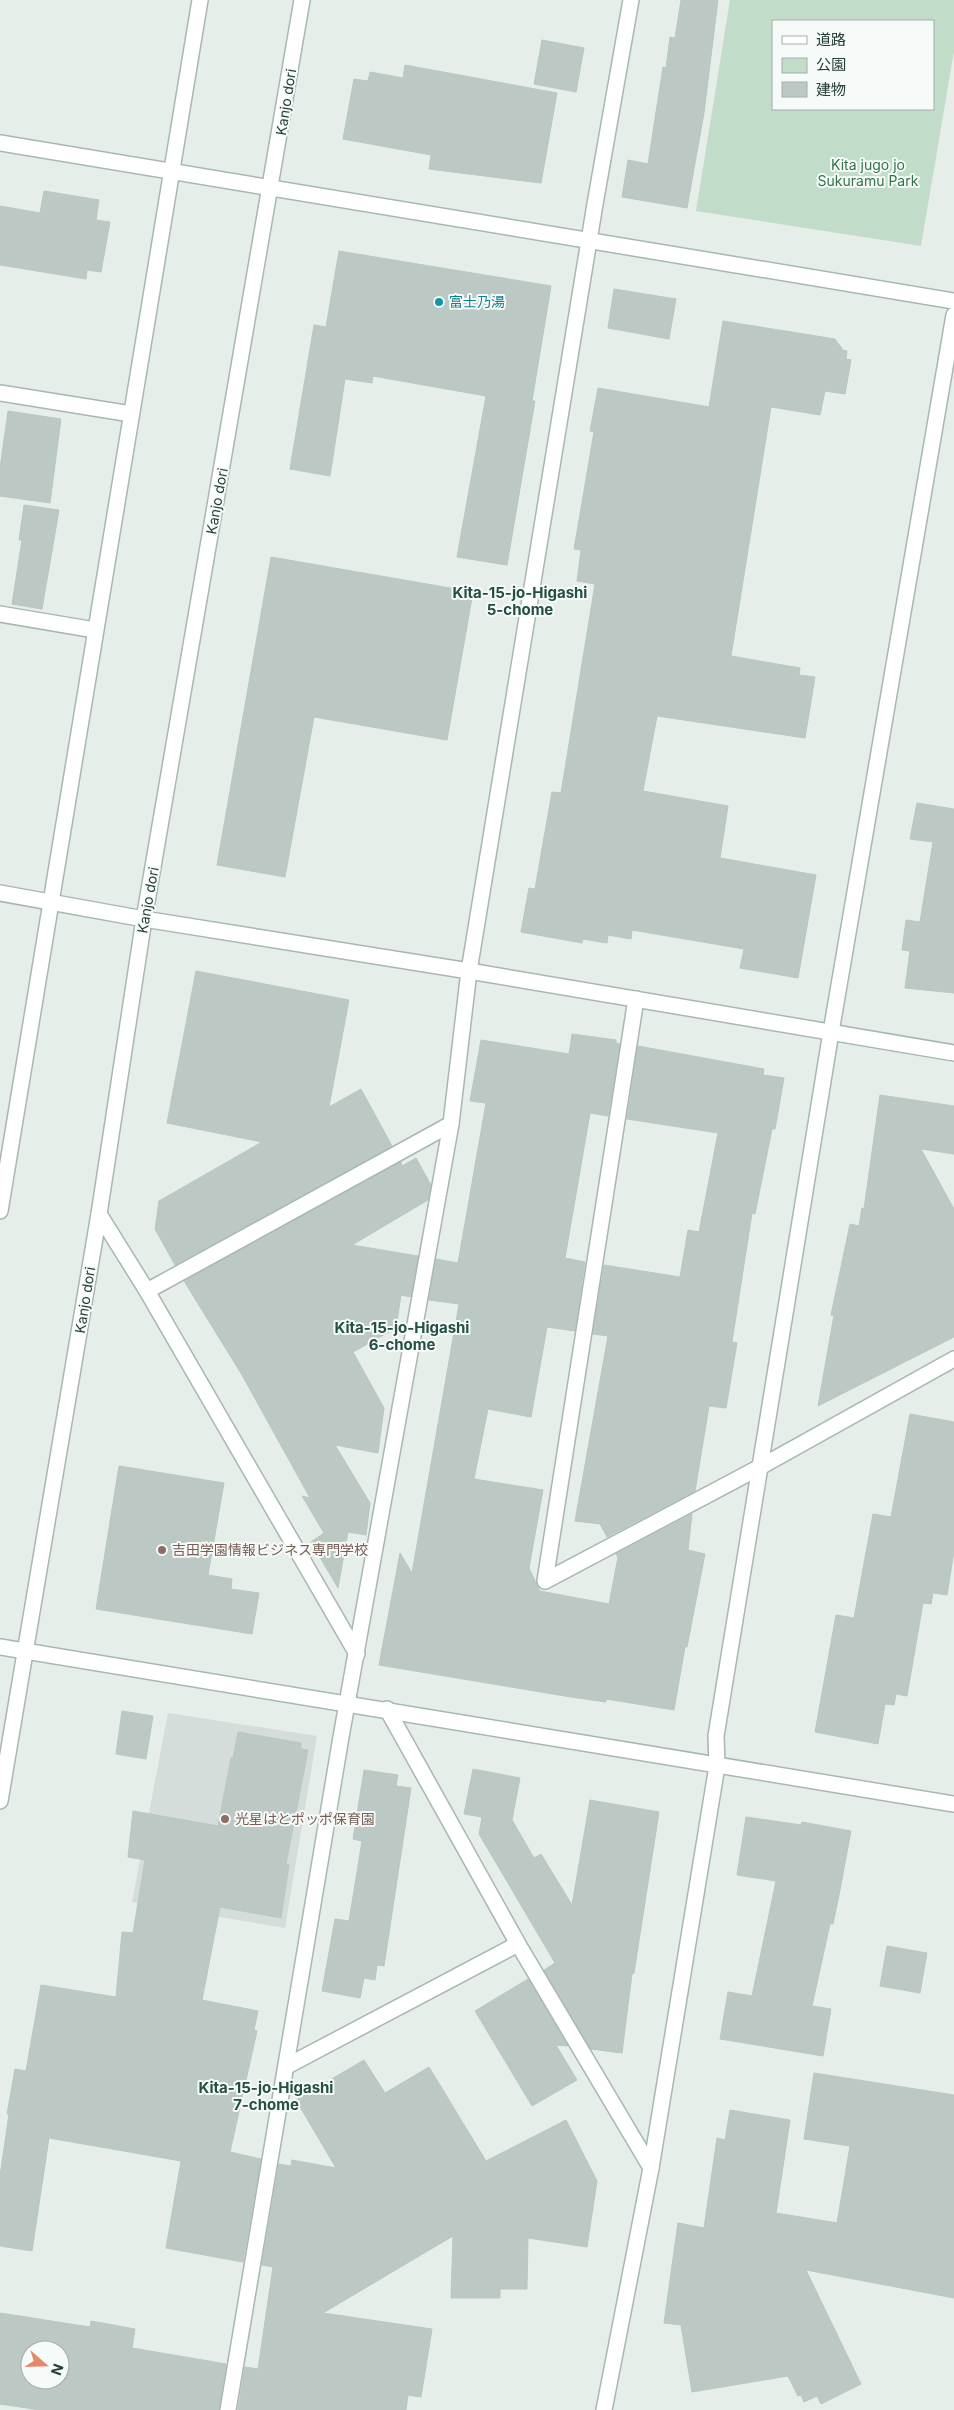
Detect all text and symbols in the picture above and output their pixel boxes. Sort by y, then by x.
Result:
legend [772,20,934,110]
text: 道路 [816,30,846,49]
text: 公園 [816,55,846,74]
street label: Kanjo dori [272,67,299,136]
text: 建物 [816,80,846,99]
park label: Kita jugo jo Sukuramu Park [818,156,919,189]
place label: 富士乃湯 [449,293,505,310]
marker: 富士乃湯 [433,296,445,308]
street label: Kanjo dori [202,466,231,535]
district label: Kita-15-jo-Higashi 5-chome [453,583,587,619]
street label: Kanjo dori [133,865,162,934]
street label: Kanjo dori [71,1265,98,1334]
district label: Kita-15-jo-Higashi 6-chome [335,1318,469,1354]
place label: 吉田学園情報ビジネス専門学校 [172,1541,368,1558]
marker: 吉田学園情報ビジネス専門学校 [156,1544,168,1556]
place label: 光星はとポッポ保育園 [235,1810,375,1827]
marker: 光星はとポッポ保育園 [219,1813,231,1825]
district label: Kita-15-jo-Higashi 7-chome [199,2078,333,2114]
north arrow [20,2340,70,2390]
text: N [48,2362,67,2378]

